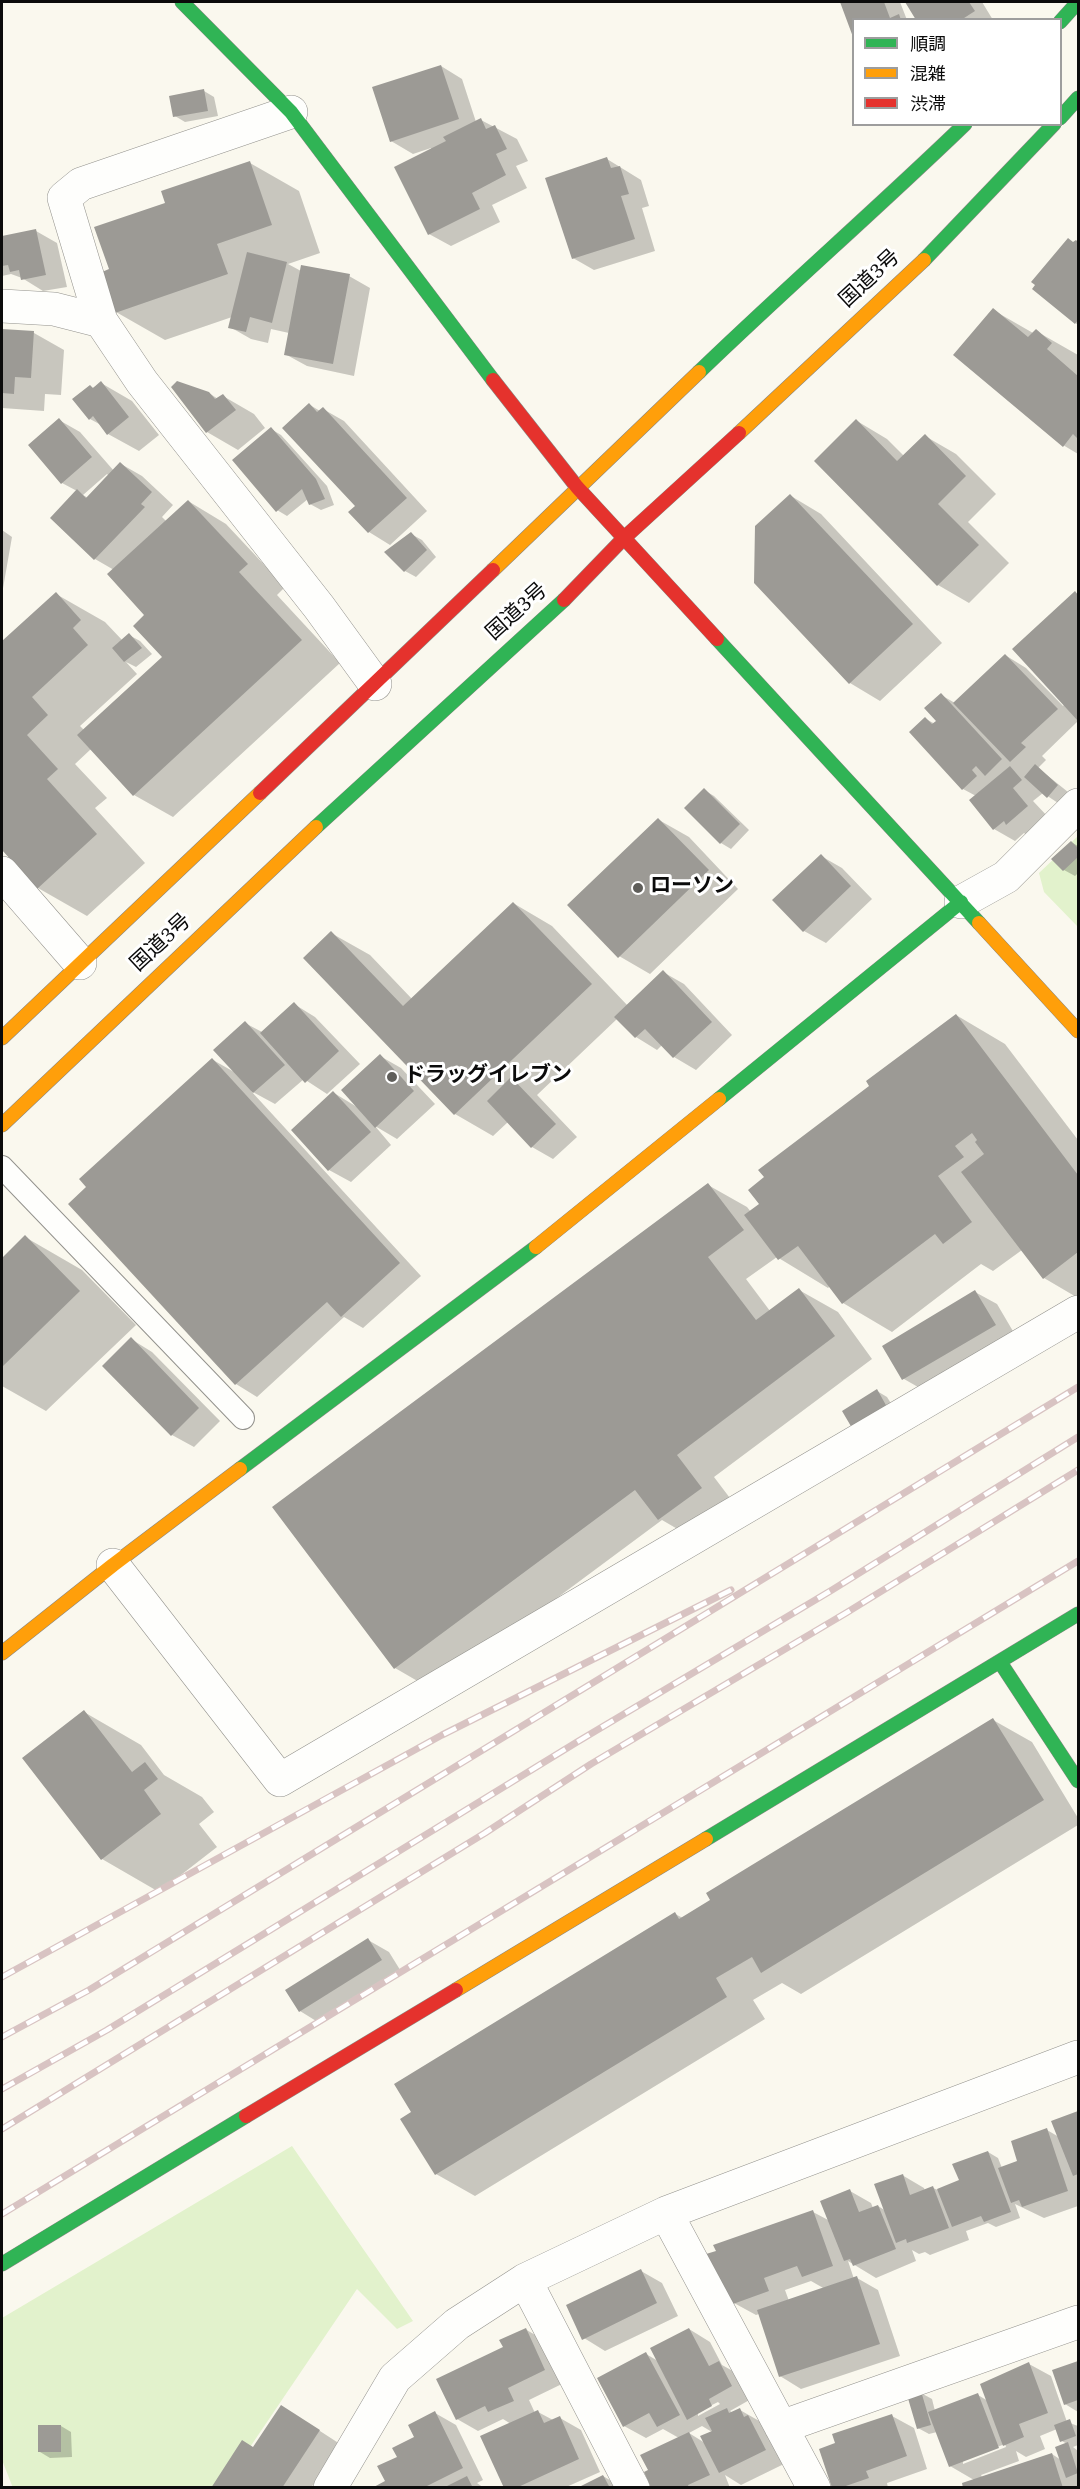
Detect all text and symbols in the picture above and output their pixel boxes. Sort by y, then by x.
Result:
legend [852,18,1062,126]
text: 順調 [910,31,946,58]
text: 混雑 [910,61,946,88]
text: 渋滞 [910,91,946,118]
street label: 国道3号 [836,246,906,314]
street label: 国道3号 [482,579,554,647]
place label: ローソン [650,875,734,901]
marker: ローソン [631,881,645,895]
street label: 国道3号 [127,910,197,978]
place label: ドラッグイレブン [404,1064,572,1090]
marker: ドラッグイレブン [385,1070,399,1084]

